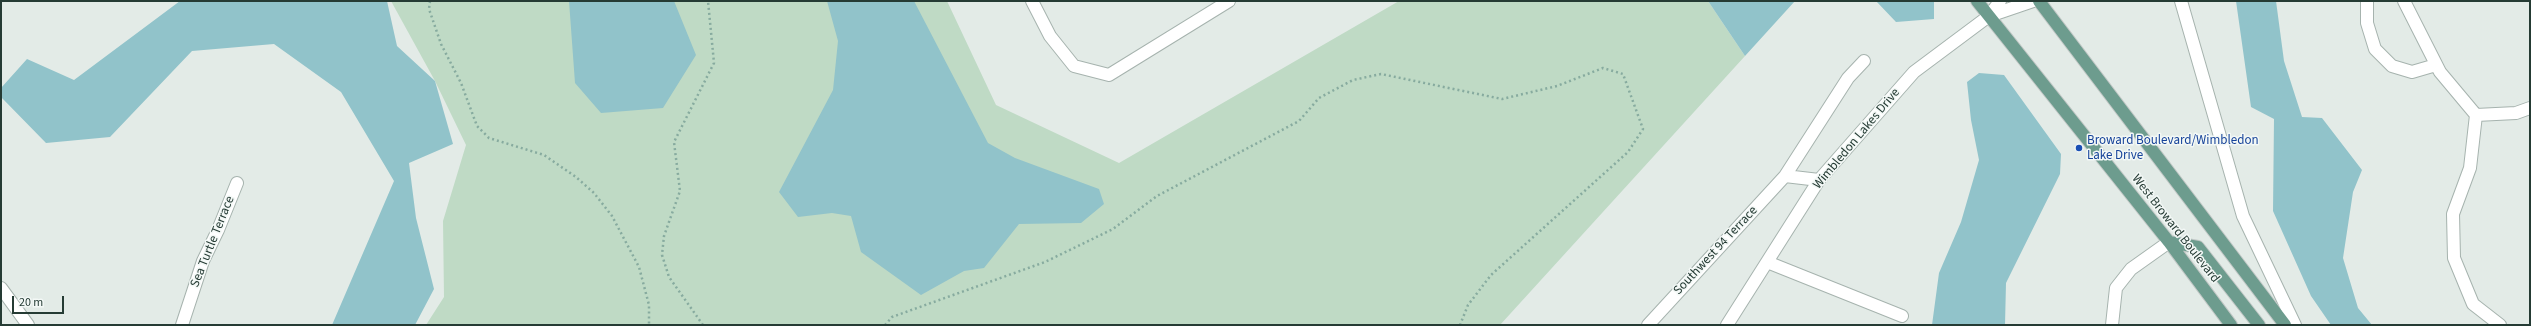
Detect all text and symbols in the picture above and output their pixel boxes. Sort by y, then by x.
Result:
street label: Wimbledon Lakes Drive [1810,85,1904,193]
place label: Broward Boulevard/Wimbledon Lake Drive [2087,133,2259,164]
marker: Broward Boulevard/Wimbledon Lake Drive [2074,143,2084,153]
street label: West Broward Boulevard [2128,172,2222,286]
street label: Sea Turtle Terrace [188,194,238,290]
street label: Southwest 94 Terrace [1671,203,1761,299]
scale bar [14,288,66,314]
text: 20 m [19,294,43,311]

